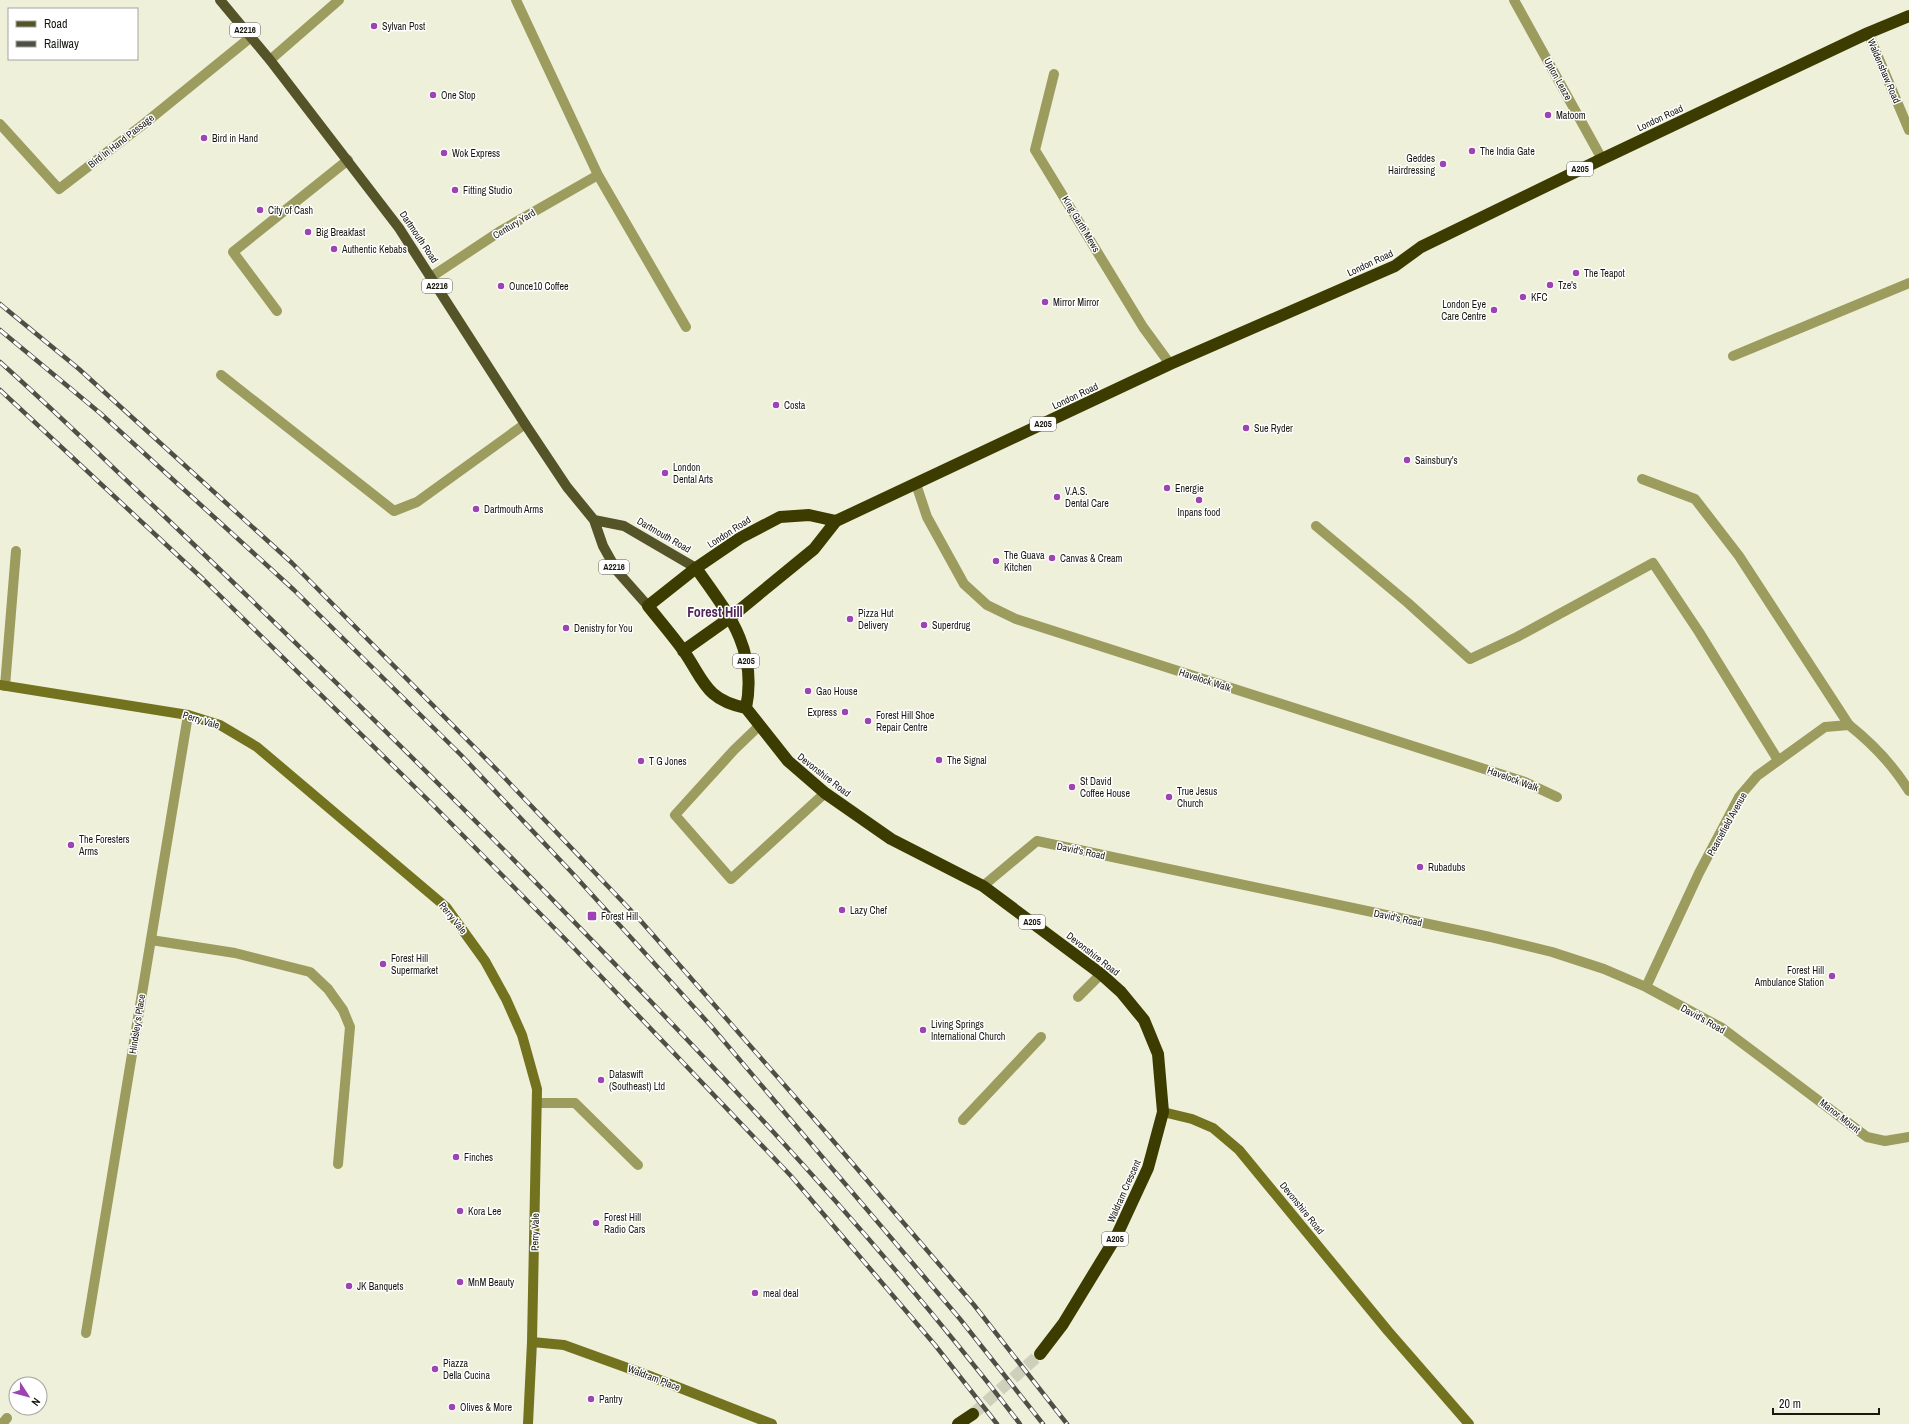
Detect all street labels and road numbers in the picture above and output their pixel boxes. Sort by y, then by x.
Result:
road number: A2216 [230,23,260,37]
street label: Waldenshaw Road [1865,37,1903,105]
street label: Upton Leaze [1541,56,1575,103]
street label: London Road [1635,102,1685,134]
street label: Bird In Hand Passage [85,111,157,171]
road number: A205 [1567,162,1593,176]
street label: King Garth Mews [1059,193,1103,255]
street label: Century Yard [490,206,538,242]
street label: Dartmouth Road [397,208,441,266]
street label: London Road [1345,247,1395,279]
road number: A2216 [422,279,452,293]
street label: London Road [1050,380,1100,412]
road number: A205 [1030,417,1056,431]
street label: London Road [705,513,753,551]
street label: Dartmouth Road [635,514,693,556]
road number: A2216 [599,560,629,574]
road number: A205 [733,654,759,668]
street label: Havelock Walk [1177,665,1234,695]
street label: Perry Vale [181,708,221,732]
street label: Devonshire Road [795,750,853,800]
street label: Havelock Walk [1485,764,1541,795]
street label: Pearcefield Avenue [1704,789,1750,858]
street label: David's Road [1056,840,1106,862]
street label: Perry Vale [436,899,470,937]
street label: David's Road [1373,907,1423,929]
road number: A205 [1019,915,1045,929]
street label: Devonshire Road [1064,929,1122,979]
street label: Hindsley's Place [126,993,148,1055]
street label: David's Road [1678,1001,1728,1037]
street label: Manor Mount [1817,1096,1864,1136]
street label: Waldram Crescent [1104,1157,1144,1225]
street label: Devonshire Road [1277,1179,1327,1237]
street label: Perry Vale [528,1213,542,1251]
road number: A205 [1102,1232,1128,1246]
street label: Waldram Place [626,1362,683,1394]

